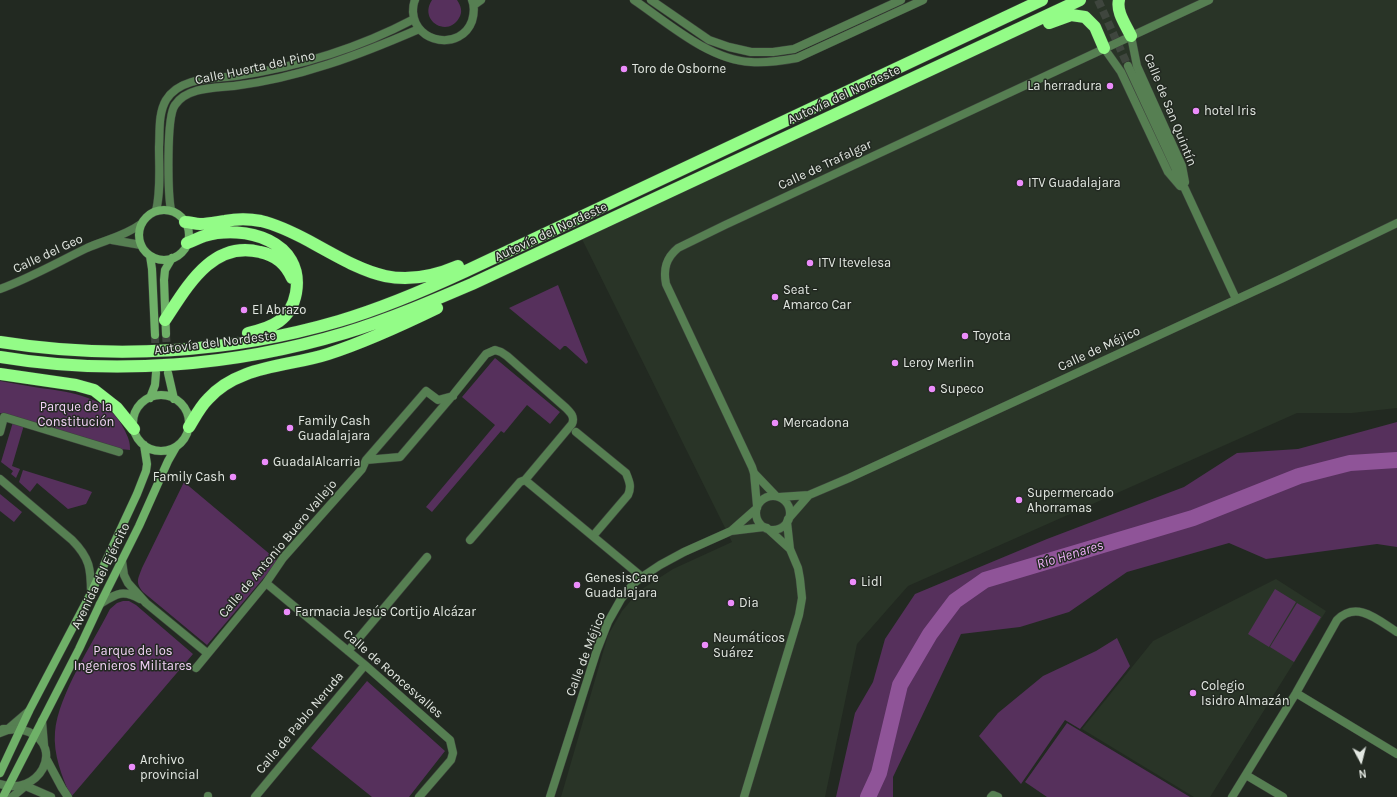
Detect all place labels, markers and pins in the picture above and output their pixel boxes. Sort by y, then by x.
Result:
place label: Toro de Osborne [632,61,726,77]
marker: Toro de Osborne [619,64,629,74]
place label: La herradura [1027,78,1102,94]
marker: La herradura [1105,81,1115,91]
place label: hotel Iris [1204,103,1256,119]
marker: hotel Iris [1191,106,1201,116]
place label: ITV Guadalajara [1028,175,1121,191]
marker: ITV Guadalajara [1015,178,1025,188]
place label: ITV Itevelesa [818,255,891,271]
marker: ITV Itevelesa [805,258,815,268]
place label: Seat - Amarco Car [783,282,851,313]
marker: Seat - Amarco Car [770,292,780,302]
place label: El Abrazo [252,302,306,318]
marker: El Abrazo [239,305,249,315]
place label: Toyota [973,328,1011,344]
marker: Toyota [960,331,970,341]
place label: Leroy Merlin [903,355,974,371]
marker: Leroy Merlin [890,358,900,368]
place label: Supeco [940,381,984,397]
marker: Supeco [927,384,937,394]
place label: Family Cash Guadalajara [298,413,370,444]
place label: Mercadona [783,415,849,431]
marker: Mercadona [770,418,780,428]
marker: Family Cash Guadalajara [285,423,295,433]
place label: GuadalAlcarria [273,454,360,470]
marker: GuadalAlcarria [260,457,270,467]
place label: Family Cash [153,469,225,485]
marker: Family Cash [228,472,238,482]
place label: Supermercado Ahorramas [1027,485,1114,516]
marker: Supermercado Ahorramas [1014,495,1024,505]
place label: GenesisCare Guadalajara [585,570,659,601]
place label: Lidl [861,574,882,590]
marker: Lidl [848,577,858,587]
marker: GenesisCare Guadalajara [572,580,582,590]
place label: Dia [739,595,759,611]
marker: Dia [726,598,736,608]
place label: Farmacia Jesús Cortijo Alcázar [295,604,476,620]
marker: Farmacia Jesús Cortijo Alcázar [282,607,292,617]
place label: Neumáticos Suárez [713,630,785,661]
marker: Neumáticos Suárez [700,640,710,650]
place label: Colegio Isidro Almazán [1201,678,1290,709]
marker: Colegio Isidro Almazán [1188,688,1198,698]
place label: Archivo provincial [140,752,199,783]
marker: Archivo provincial [127,762,137,772]

